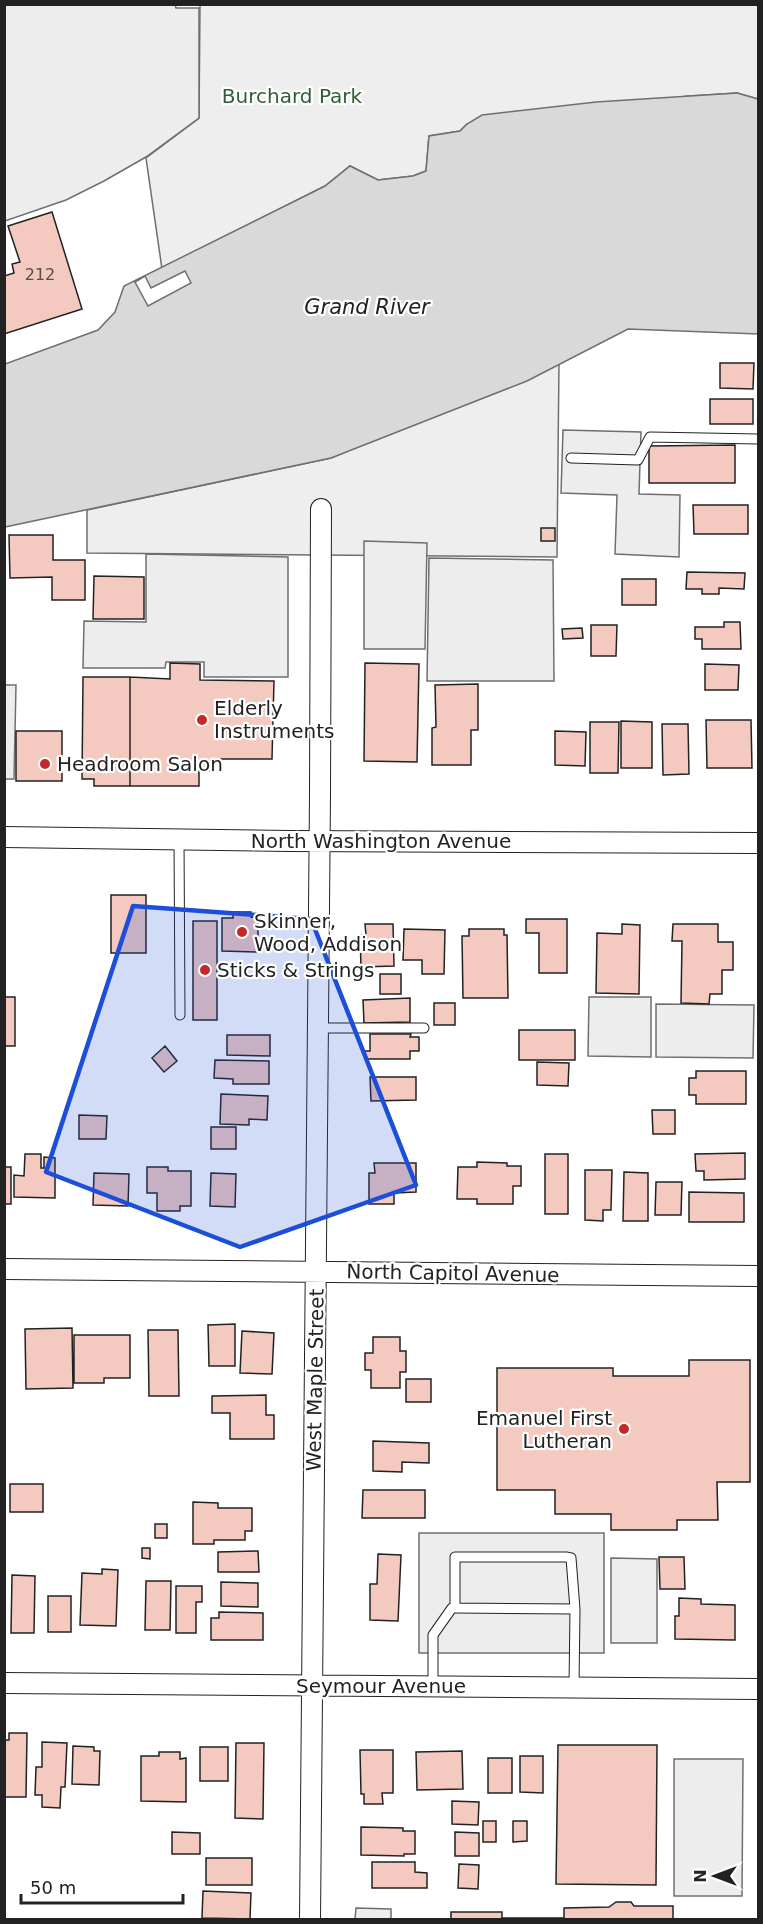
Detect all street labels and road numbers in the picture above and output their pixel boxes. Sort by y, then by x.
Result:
street label: North Washington Avenue [251,829,511,853]
street label: North Capitol Avenue [346,1259,560,1287]
street label: West Maple Street [301,1288,329,1472]
street label: Seymour Avenue [296,1674,466,1698]

